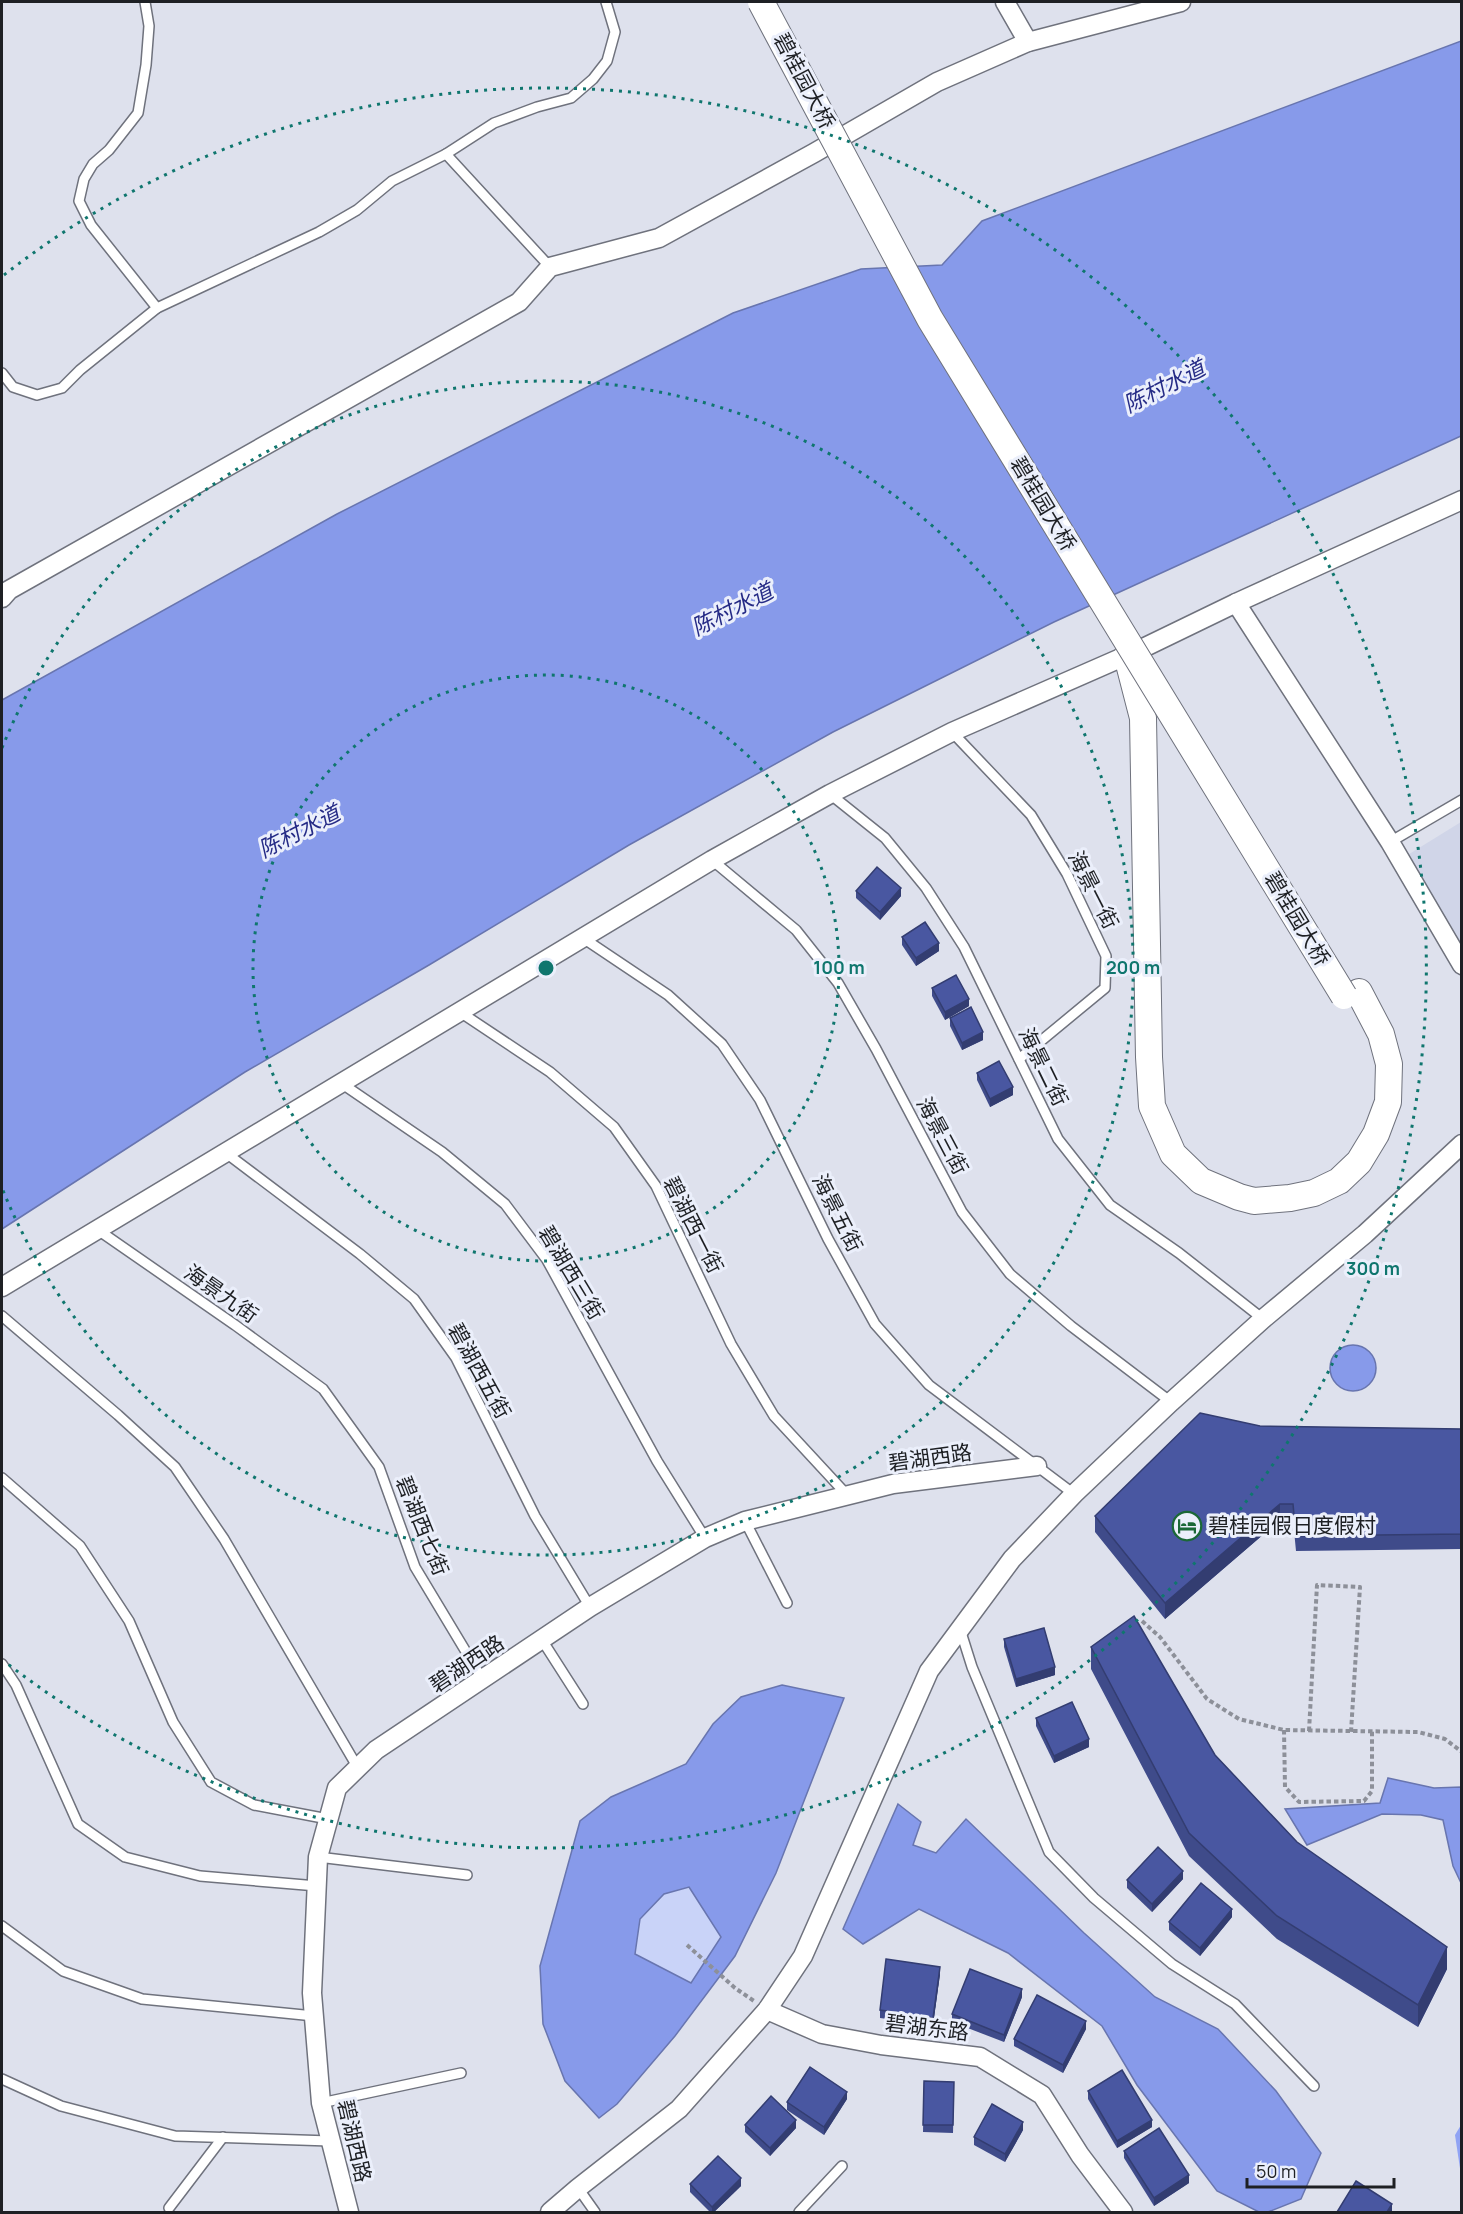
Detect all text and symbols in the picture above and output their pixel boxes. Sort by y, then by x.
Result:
street label: 碧桂园大桥 [768,28,842,133]
water label: 陈村水道 [1118,351,1213,419]
street label: 碧桂园大桥 [1005,451,1083,556]
water label: 陈村水道 [686,574,781,642]
water label: 陈村水道 [253,796,348,864]
street label: 海景一街 [1062,846,1125,933]
street label: 碧桂园大桥 [1259,866,1337,971]
text: 100 m [813,955,865,979]
text: 200 m [1106,955,1160,979]
centre of rings [536,958,556,978]
street label: 海景二街 [1013,1023,1075,1110]
street label: 海景三街 [911,1092,975,1179]
street label: 海景五街 [806,1169,869,1256]
street label: 碧湖西一街 [658,1171,730,1278]
street label: 碧湖西三街 [533,1220,611,1325]
text: 300 m [1346,1256,1400,1280]
street label: 海景九街 [179,1258,264,1329]
street label: 碧湖西五街 [442,1318,518,1423]
street label: 碧湖西路 [886,1437,973,1477]
street label: 碧湖西七街 [390,1472,456,1580]
hotel icon: 碧桂园假日度假村 [1171,1510,1203,1542]
place label: 碧桂园假日度假村 [1208,1511,1376,1539]
street label: 碧湖西路 [424,1628,509,1698]
street label: 碧湖东路 [884,2008,971,2046]
street label: 碧湖西路 [332,2097,378,2185]
scale bar [1247,2151,1394,2189]
text: 50 m [1256,2159,1296,2183]

